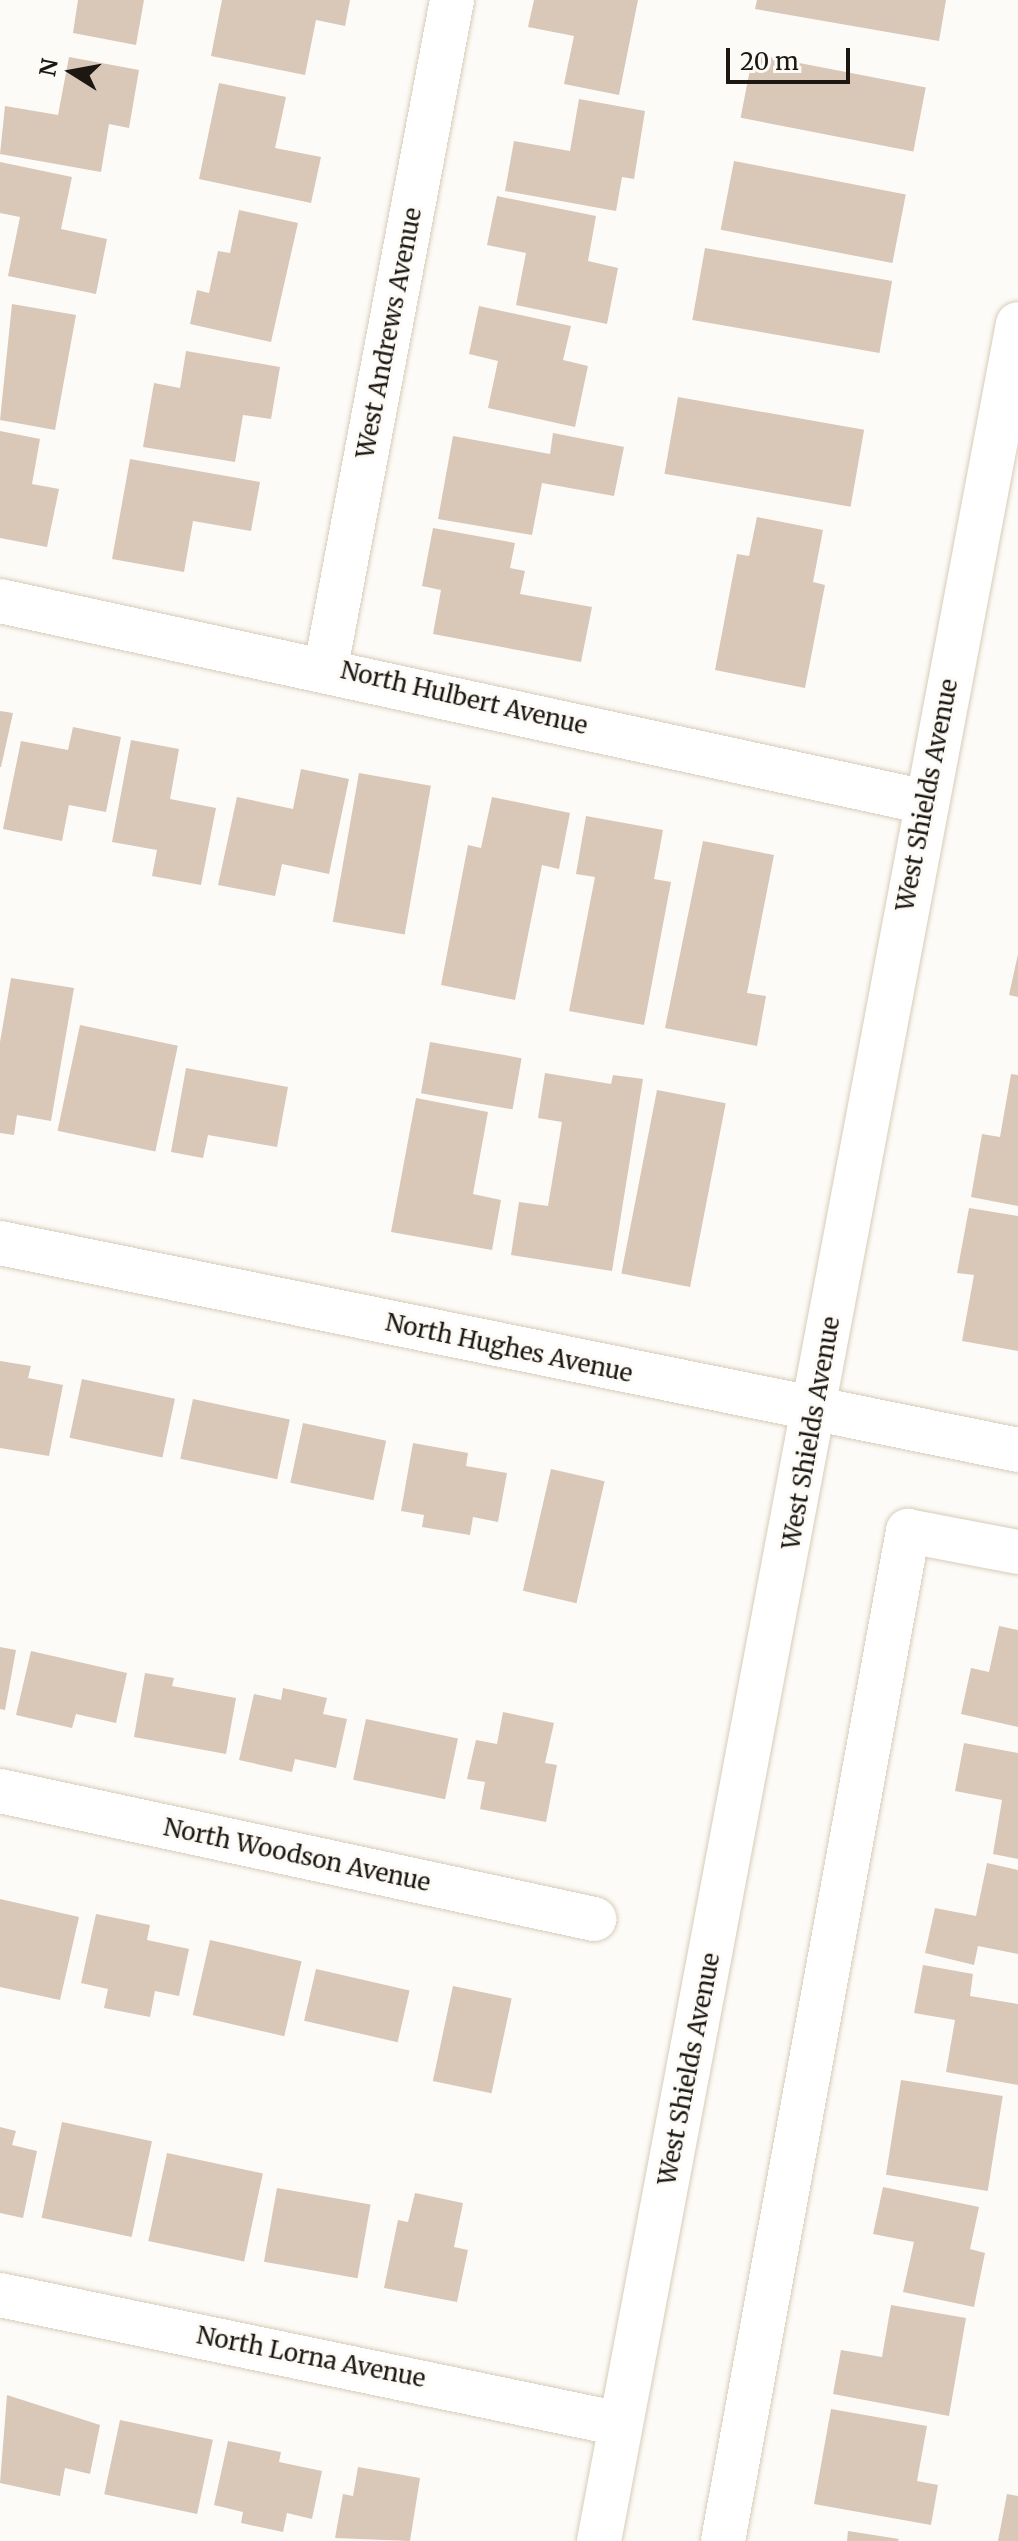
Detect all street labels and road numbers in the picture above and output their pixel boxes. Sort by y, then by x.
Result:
street label: West Andrews Avenue [351,205,427,461]
street label: North Hulbert Avenue [338,656,590,740]
street label: West Shields Avenue [890,676,964,914]
street label: North Hughes Avenue [383,1308,635,1388]
street label: West Shields Avenue [776,1314,846,1552]
street label: North Woodson Avenue [161,1813,433,1897]
street label: West Shields Avenue [652,1950,726,2188]
street label: North Lorna Avenue [194,2321,428,2393]

